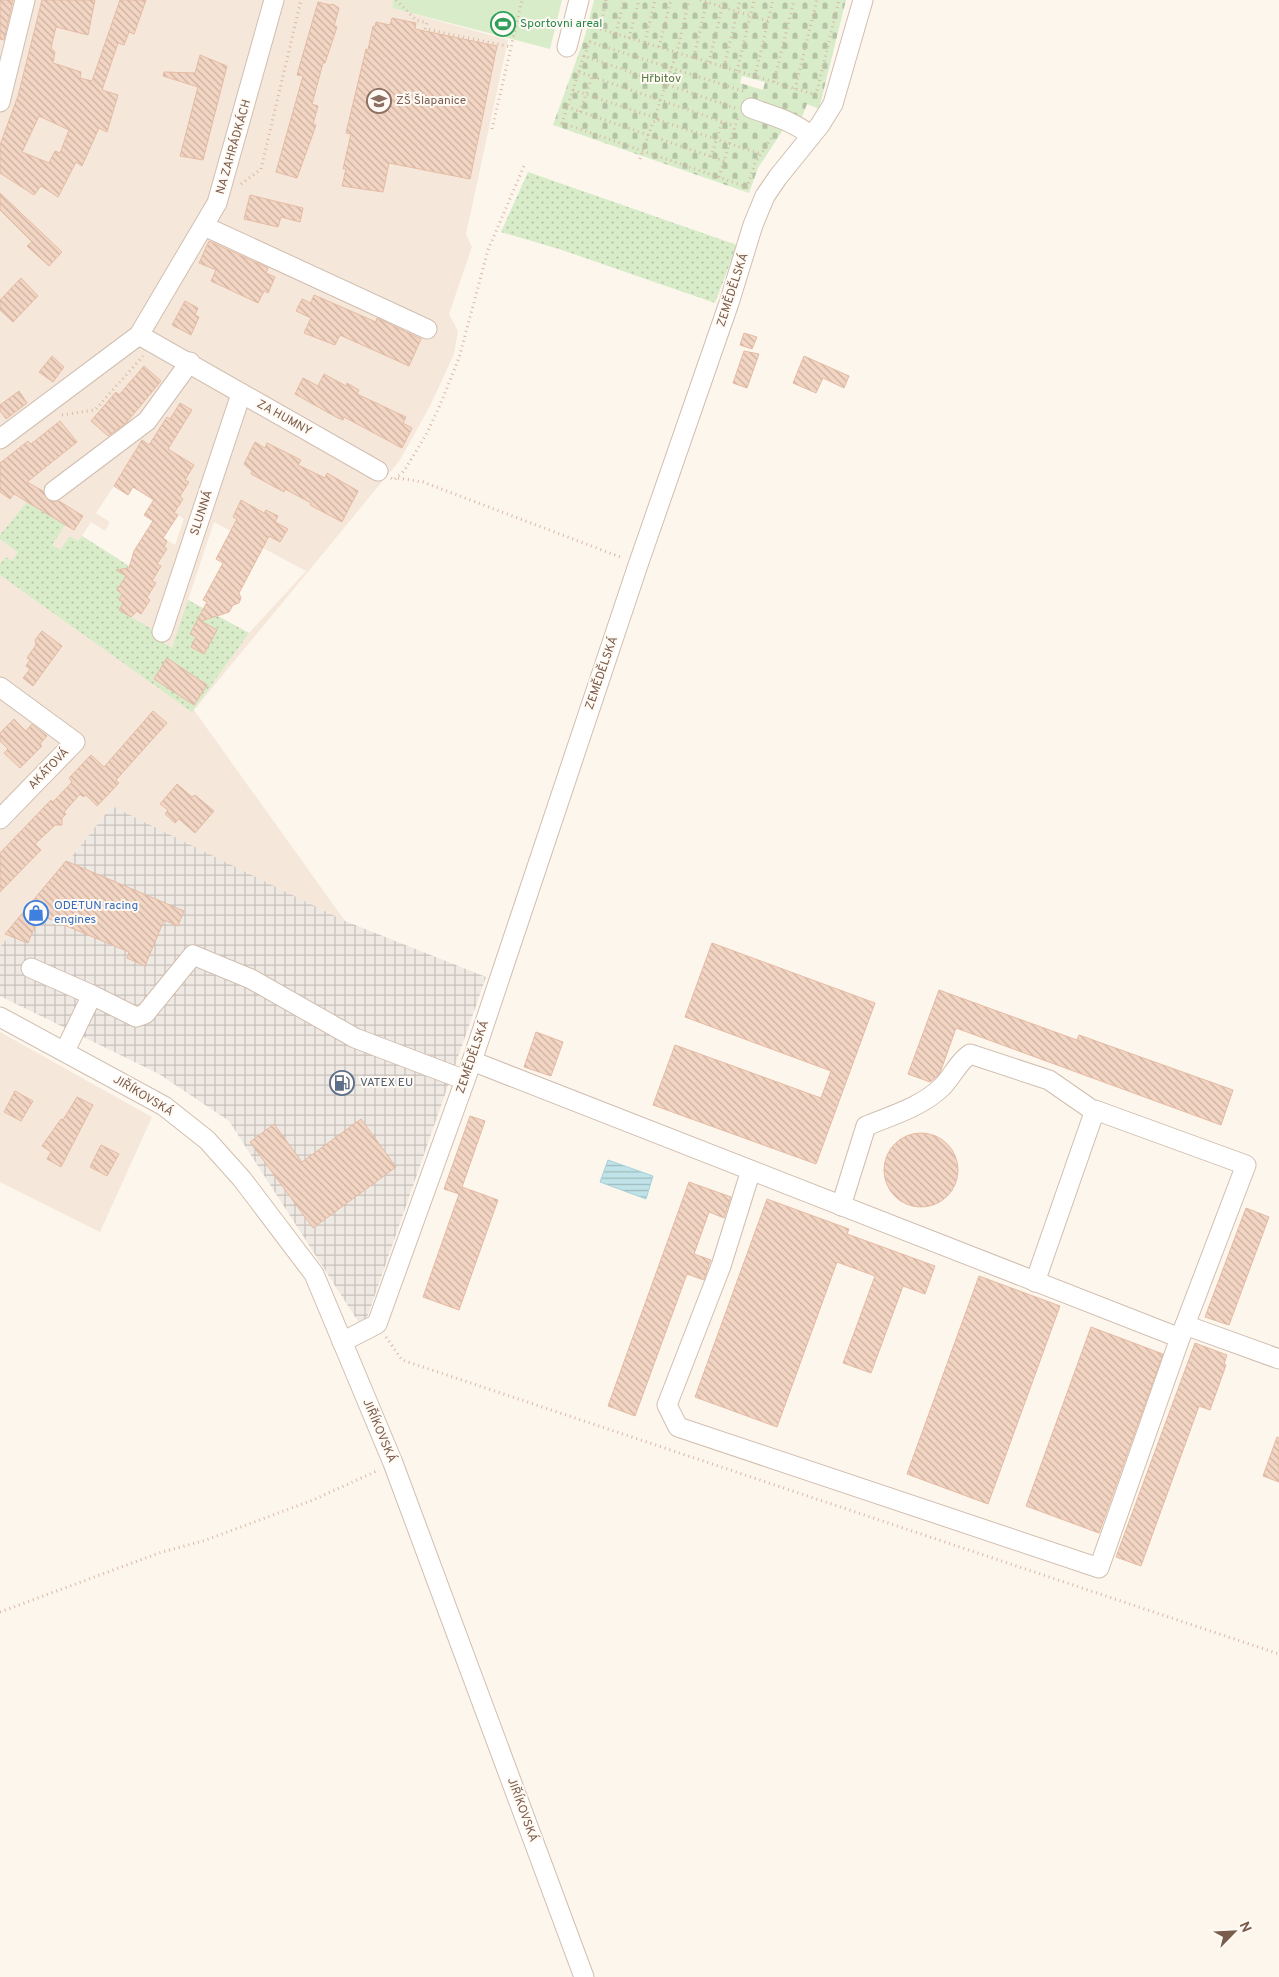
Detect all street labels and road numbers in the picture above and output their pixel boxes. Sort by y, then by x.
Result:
street label: NA ZAHRÁDKÁCH [213,98,255,196]
street label: ZEMĚDĚLSKÁ [714,251,752,329]
street label: ZA HUMNY [254,396,315,440]
street label: SLUNNÁ [187,488,217,538]
street label: ZEMĚDĚLSKÁ [582,634,622,712]
street label: AKÁTOVÁ [25,745,73,793]
street label: ZEMĚDĚLSKÁ [453,1018,493,1096]
street label: JIŘÍKOVSKÁ [110,1072,176,1120]
street label: JIŘÍKOVSKÁ [358,1397,400,1465]
street label: JIŘÍKOVSKÁ [503,1776,541,1844]

